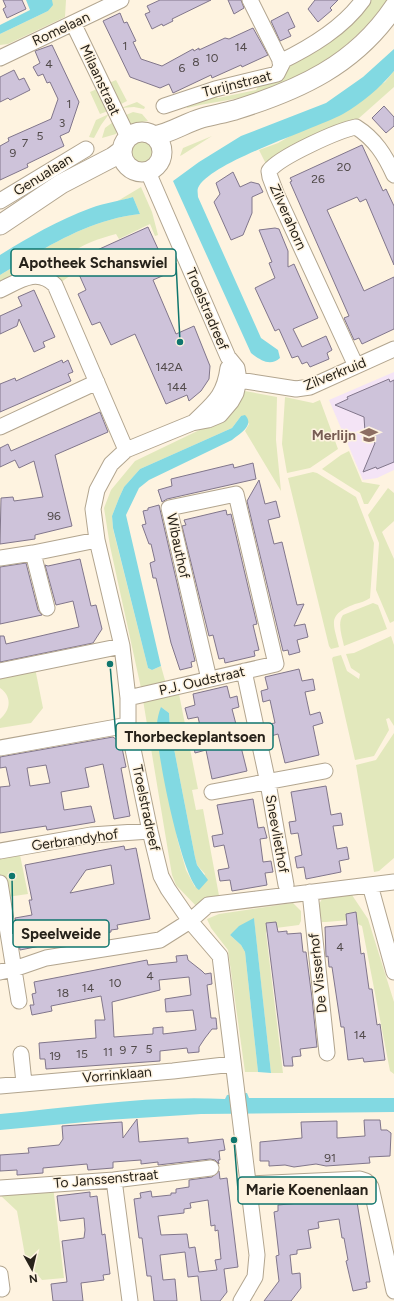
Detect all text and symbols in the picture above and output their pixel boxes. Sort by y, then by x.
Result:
street label: Romelaan [29,8,93,50]
house number: 1 [123,39,127,53]
house number: 14 [235,40,248,54]
street label: Milaanstraat [76,42,124,118]
house number: 10 [206,51,219,65]
house number: 8 [192,55,200,69]
house number: 4 [45,57,53,71]
house number: 6 [179,61,186,75]
street label: Turijnstraat [201,67,273,101]
house number: 1 [67,97,71,111]
house number: 3 [59,116,65,130]
house number: 5 [37,129,44,143]
house number: 7 [22,136,29,150]
house number: 9 [10,146,17,160]
street label: Genualaan [10,150,76,200]
house number: 20 [337,160,352,174]
house number: 26 [311,172,325,186]
street label: Zilverahorn [266,181,310,253]
callout: Apotheek Schanswiel [11,249,176,276]
text: Apotheek Schanswiel [18,254,168,272]
street label: Troelstradreef [182,265,232,353]
street label: Zilverkruid [301,354,369,394]
house number: 142A [155,360,183,374]
house number: 144 [167,380,187,394]
school or university icon: Merlijn [359,425,379,445]
place label: Merlijn [312,427,356,444]
house number: 96 [47,509,61,523]
street label: Wibauthof [163,512,193,581]
street label: P.J. Oudstraat [157,663,247,699]
callout: Thorbeckeplantsoen [116,723,273,750]
text: Thorbeckeplantsoen [125,728,265,746]
street label: Troelstradreef [129,763,164,853]
street label: Sneevliethof [262,794,292,875]
street label: Gerbrandyhof [30,825,120,855]
callout: Speelweide [13,920,109,947]
text: Speelweide [21,925,102,943]
street label: De Visserhof [305,931,331,1014]
house number: 4 [336,940,344,954]
house number: 4 [146,969,154,983]
house number: 10 [109,976,122,990]
house number: 14 [82,981,95,995]
house number: 18 [57,986,69,1000]
house number: 14 [354,1028,367,1042]
house number: 5 [146,1042,153,1056]
house number: 9 [120,1043,127,1057]
house number: 7 [131,1043,138,1057]
house number: 11 [103,1045,113,1059]
house number: 15 [76,1047,88,1061]
house number: 19 [49,1049,61,1063]
street label: Vorrinklaan [82,1063,153,1087]
house number: 91 [324,1151,336,1165]
street label: To Janssenstraat [53,1166,159,1192]
callout: Marie Koenenlaan [238,1177,376,1204]
text: Marie Koenenlaan [246,1181,368,1199]
north arrow [12,1249,52,1289]
text: N [28,1271,38,1285]

